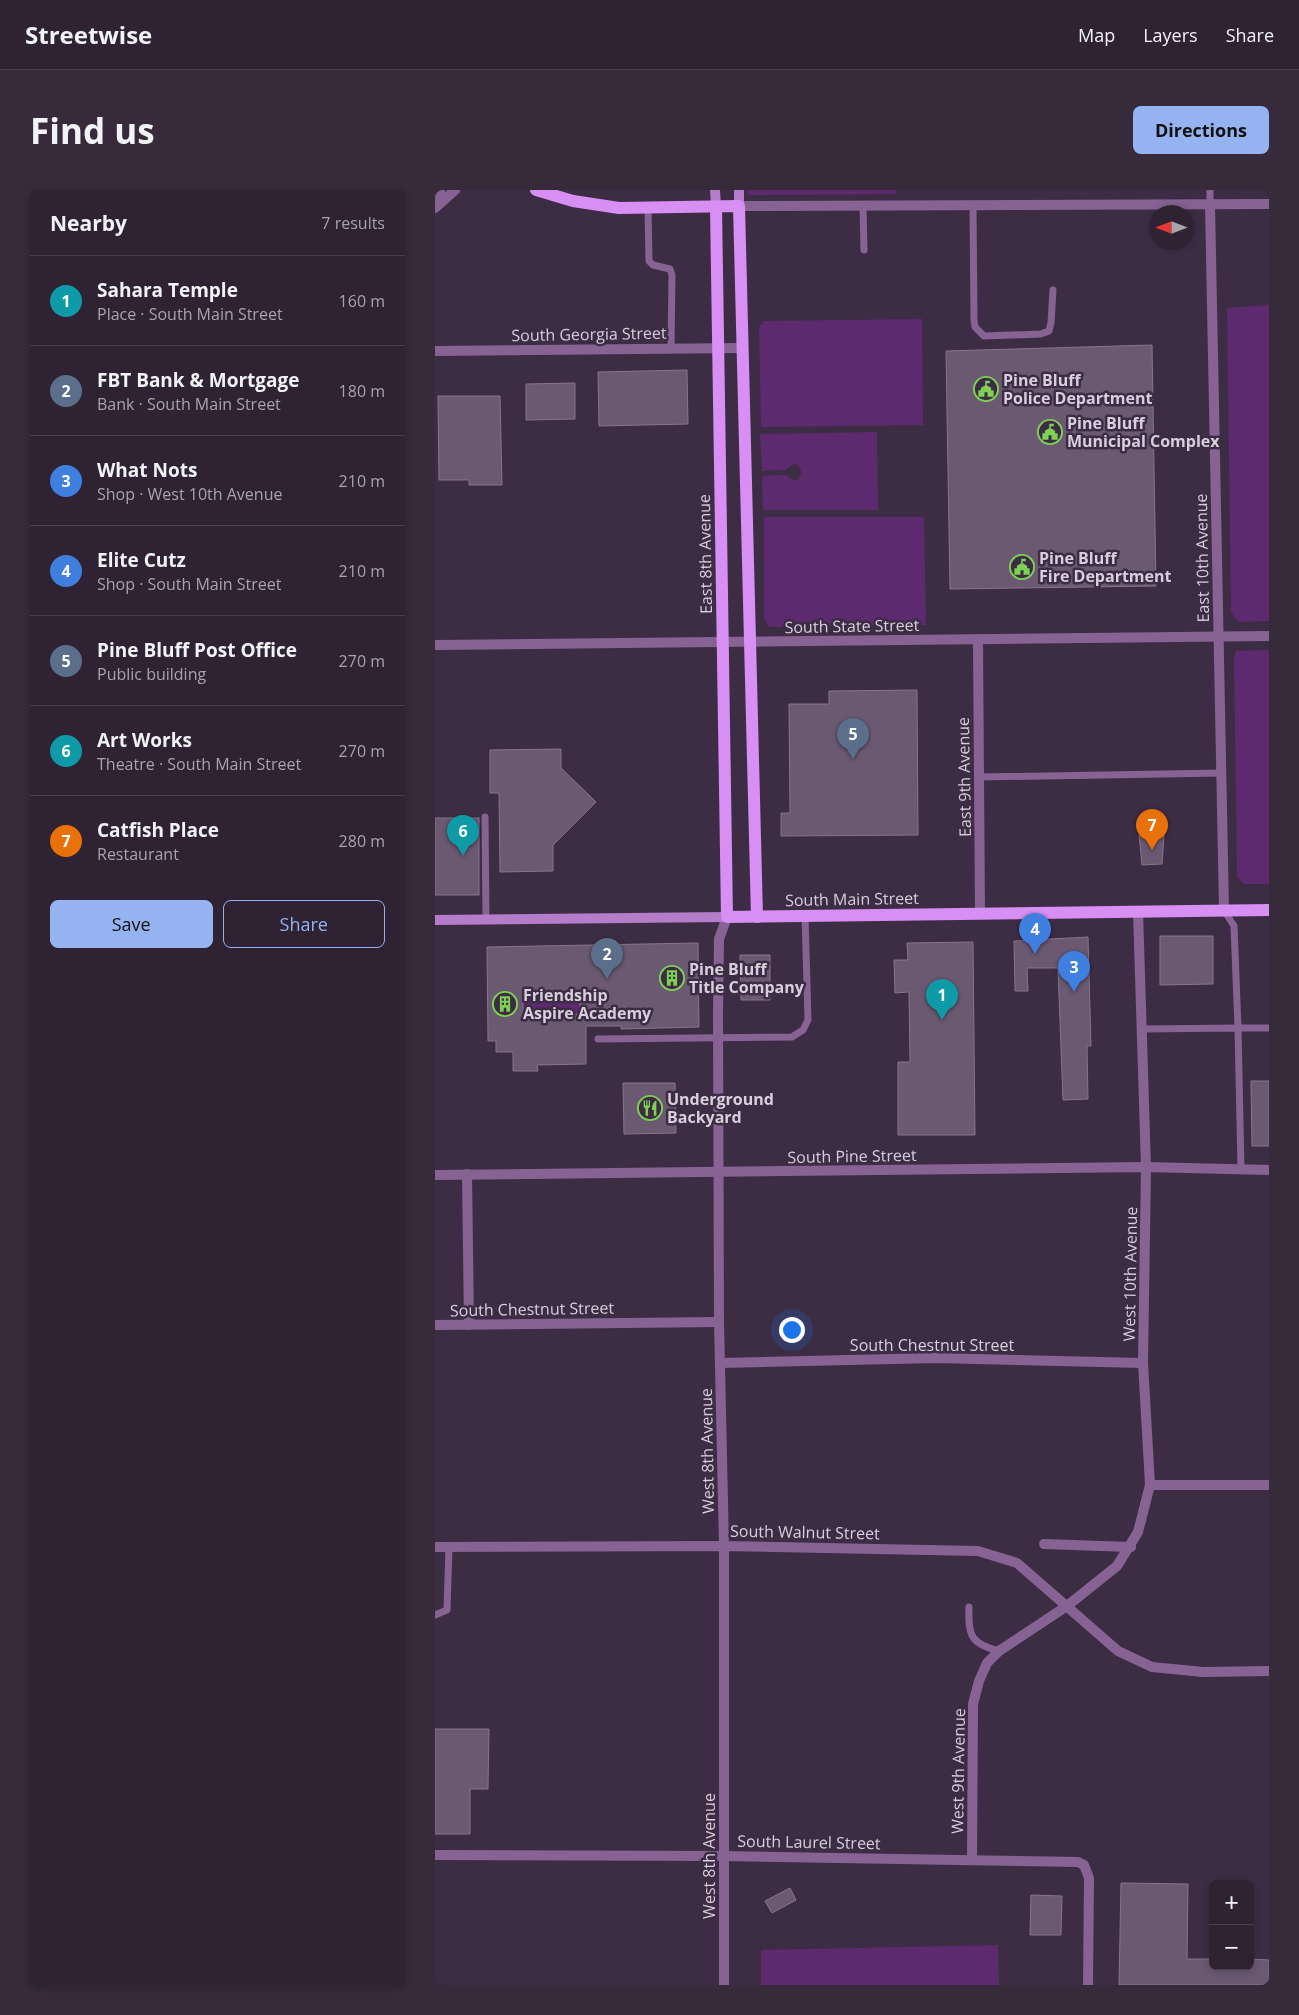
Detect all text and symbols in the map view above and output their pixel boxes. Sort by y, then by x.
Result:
text: Streetwise [25,18,152,51]
text: Map [1078,23,1115,47]
text: Layers [1143,23,1198,47]
text: Share [1226,23,1274,47]
button: Directions [1133,106,1269,154]
text: Find us [30,107,155,154]
north arrow [1149,205,1194,250]
text: Nearby [50,209,127,237]
text: 7 results [321,212,385,234]
text: Sahara Temple [97,277,238,303]
text: 1 [61,290,71,312]
text: 160 m [339,290,385,312]
text: Place · South Main Street [97,303,283,325]
street label: South Georgia Street [511,322,667,346]
text: FBT Bank & Mortgage [97,367,300,393]
place label: Pine Bluff Police Department [1003,369,1153,409]
public building icon: Pine Bluff Police Department [973,376,999,402]
text: 2 [61,380,71,402]
text: 180 m [339,380,385,402]
text: Bank · South Main Street [97,393,281,415]
place label: Pine Bluff Municipal Complex [1067,412,1220,452]
public building icon: Pine Bluff Municipal Complex [1037,419,1063,445]
text: What Nots [97,457,197,483]
text: 3 [61,470,71,492]
text: 210 m [339,470,385,492]
text: Shop · West 10th Avenue [97,483,282,505]
street label: East 10th Avenue [1190,493,1214,623]
street label: East 8th Avenue [693,494,717,614]
text: Elite Cutz [97,547,186,573]
place label: Pine Bluff Fire Department [1039,547,1172,587]
public building icon: Pine Bluff Fire Department [1009,554,1035,580]
text: 4 [61,560,71,582]
text: 210 m [339,560,385,582]
text: Shop · South Main Street [97,573,281,595]
street label: South State Street [784,614,920,638]
text: Pine Bluff Post Office [97,637,297,663]
text: 5 [61,650,71,672]
text: 270 m [339,650,385,672]
text: Public building [97,663,206,685]
street label: East 9th Avenue [952,717,976,837]
pin: 5 [837,718,869,759]
text: Art Works [97,727,192,753]
text: 6 [61,740,71,762]
text: 270 m [339,740,385,762]
text: Theatre · South Main Street [97,753,301,775]
pin: 7 [1136,809,1168,850]
pin: 6 [447,815,479,856]
text: Catfish Place [97,817,219,843]
text: 7 [61,830,71,852]
text: 280 m [339,830,385,852]
text: Restaurant [97,843,179,865]
street label: South Main Street [785,887,919,911]
button: Save [50,900,213,948]
button: Share [223,900,385,948]
pin: 4 [1019,913,1051,954]
pin: 2 [591,938,623,979]
pin: 3 [1058,951,1090,992]
place label: Pine Bluff Title Company [689,958,805,998]
building icon: Pine Bluff Title Company [659,965,685,991]
pin: 1 [926,979,958,1020]
place label: Friendship Aspire Academy [523,984,652,1024]
building icon: Friendship Aspire Academy [492,991,518,1017]
place label: Underground Backyard [667,1088,774,1128]
restaurant icon: Underground Backyard [637,1095,663,1121]
street label: South Pine Street [787,1144,917,1168]
street label: West 10th Avenue [1118,1206,1142,1342]
street label: South Chestnut Street [450,1297,615,1321]
your location [779,1317,805,1343]
street label: South Chestnut Street [850,1334,1014,1356]
street label: West 8th Avenue [695,1388,719,1514]
street label: South Walnut Street [730,1520,880,1544]
street label: West 9th Avenue [946,1708,970,1834]
street label: West 8th Avenue [698,1793,720,1919]
street label: South Laurel Street [737,1830,881,1854]
map controls [1209,1880,1254,1970]
button: + [1209,1880,1254,1925]
button: − [1209,1925,1254,1970]

